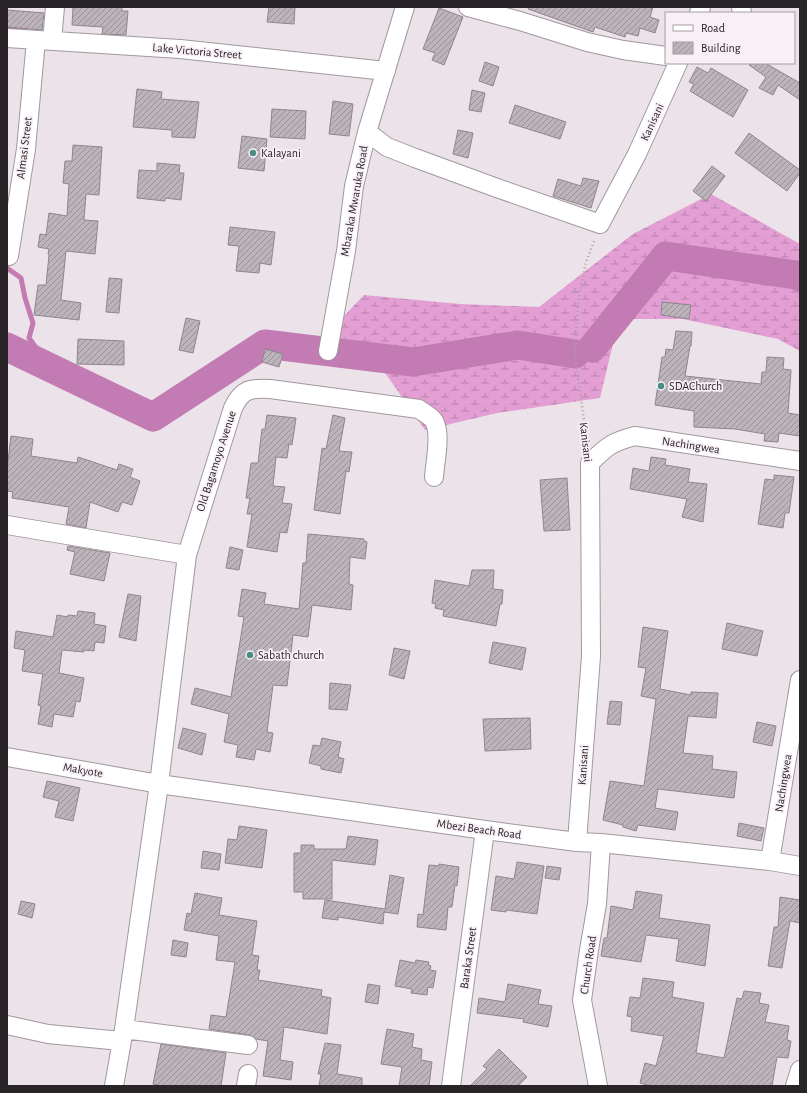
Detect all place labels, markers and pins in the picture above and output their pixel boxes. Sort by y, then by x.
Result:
place label: Kalayani [261,147,301,160]
marker: Kalayani [248,148,258,158]
place label: SDAChurch [669,380,722,392]
marker: SDAChurch [656,381,666,391]
place label: Sabath church [258,649,324,661]
marker: Sabath church [245,650,255,660]

